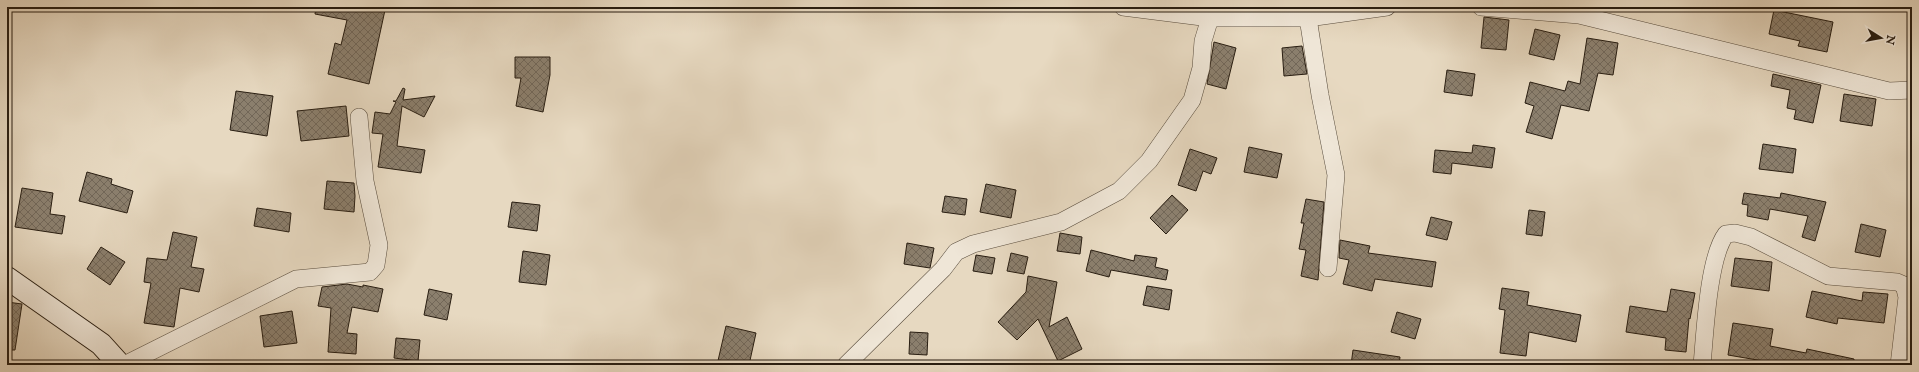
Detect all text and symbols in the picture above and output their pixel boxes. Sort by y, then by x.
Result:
north arrow [1861,18,1901,58]
text: N [1882,33,1898,46]

